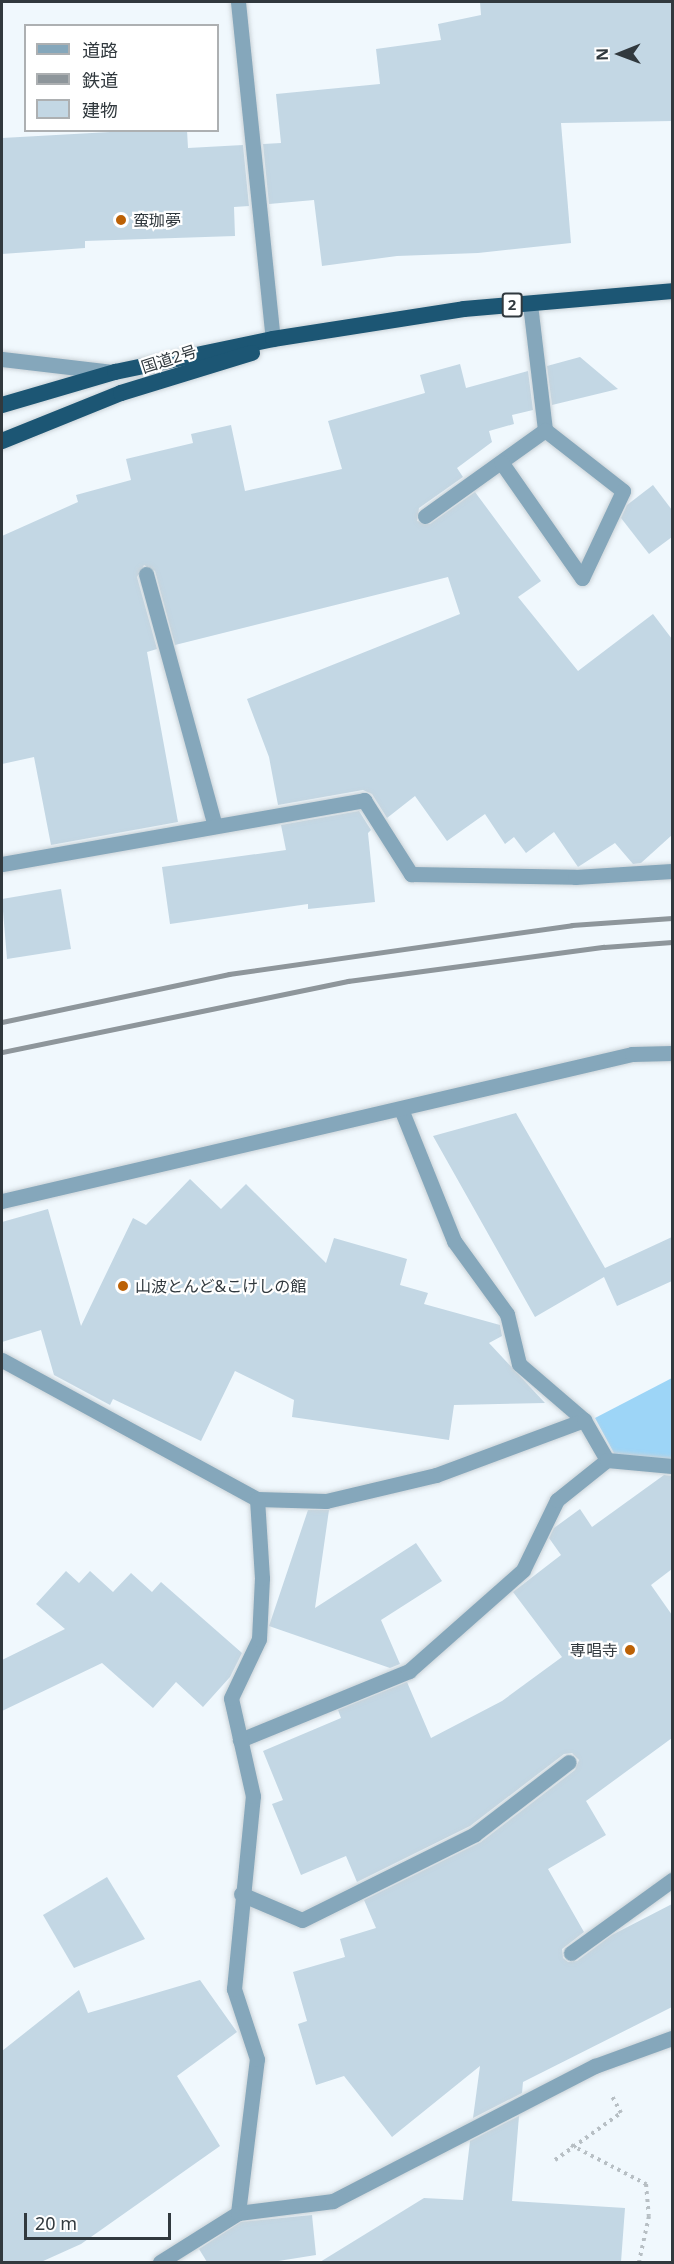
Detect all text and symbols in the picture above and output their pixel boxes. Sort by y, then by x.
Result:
legend [24,24,219,132]
north arrow [590,24,650,84]
text: 道路 [82,38,118,62]
text: N [591,48,613,61]
text: 鉄道 [82,68,118,92]
text: 建物 [82,98,118,122]
place label: 蛮珈夢 [133,210,181,230]
marker: 蛮珈夢 [114,213,128,227]
road number: 2 [502,293,522,317]
street label: 国道2号 [139,341,199,377]
place label: 山波とんど&こけしの館 [135,1276,307,1296]
marker: 山波とんど&こけしの館 [116,1279,130,1293]
place label: 専唱寺 [570,1640,618,1660]
marker: 専唱寺 [623,1643,637,1657]
scale bar [27,2201,174,2239]
text: 20 m [35,2211,77,2235]

